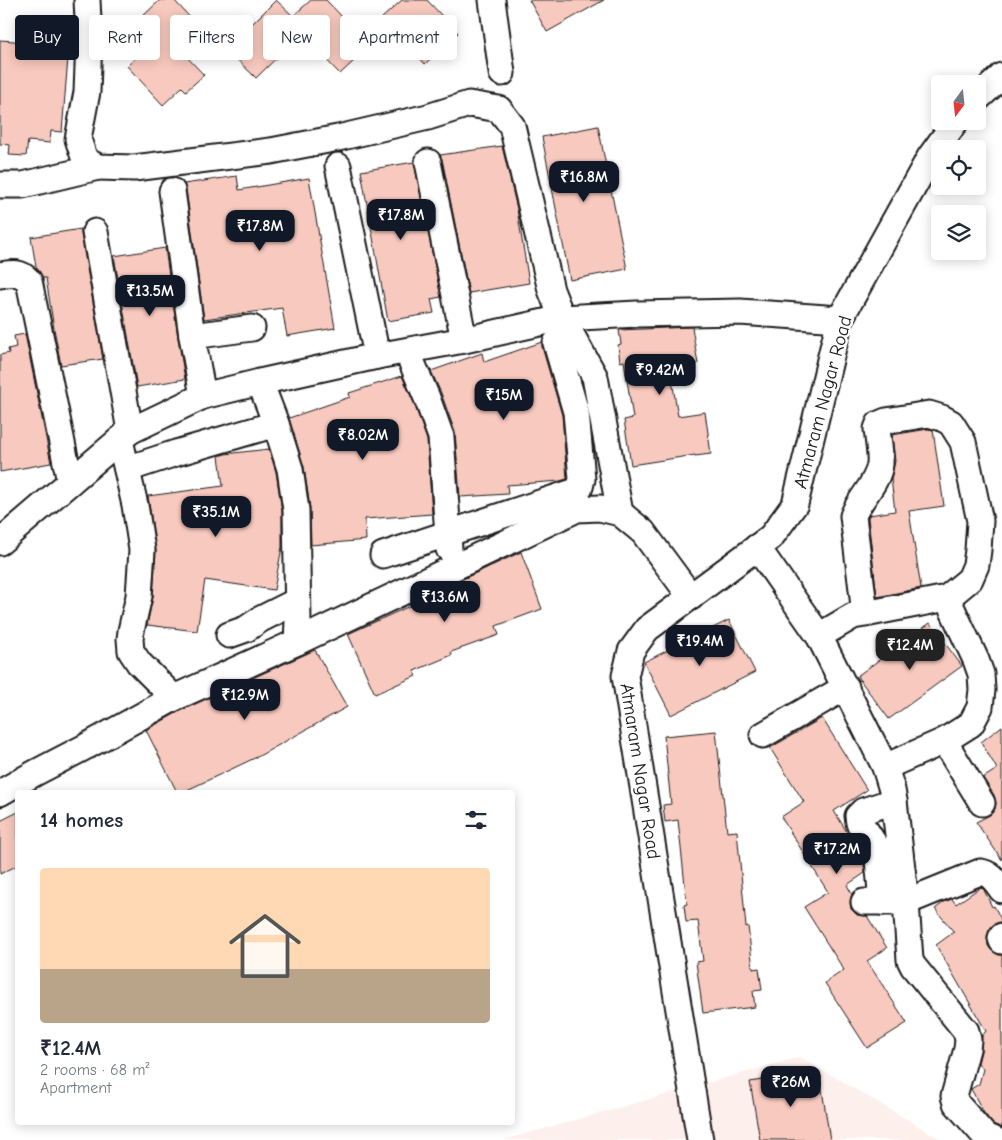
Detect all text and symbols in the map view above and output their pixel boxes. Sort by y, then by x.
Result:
chip: Buy [15,15,79,60]
chip: Rent [89,15,160,60]
chip: Filters [170,15,253,60]
chip: New [263,15,330,60]
chip: Apartment [340,15,457,60]
north arrow [931,75,986,130]
map controls [931,75,986,260]
button: locate [931,140,986,195]
pin: ₹16.8M [543,160,625,203]
text: ₹16.8M [560,168,608,186]
pin: ₹17.8M [360,198,442,241]
button: layers [931,205,986,260]
text: ₹17.8M [378,206,424,224]
pin: ₹17.8M [219,210,301,252]
text: ₹17.8M [237,217,283,235]
pin: ₹13.5M [109,274,191,317]
text: ₹13.5M [126,282,174,300]
street label: Atmaram Nagar Road [789,313,857,491]
pin: ₹9.42M [619,354,701,396]
text: ₹9.42M [636,361,684,379]
pin: ₹15M [474,378,534,421]
text: ₹15M [486,386,522,404]
pin: ₹8.02M [322,418,404,461]
text: ₹8.02M [338,426,388,444]
pin: ₹35.1M [175,496,257,538]
text: ₹35.1M [192,503,240,521]
pin: ₹13.6M [404,580,486,623]
text: ₹13.6M [421,588,469,606]
pin: ₹19.4M [659,624,741,667]
pin: ₹12.4M [869,628,951,671]
text: ₹19.4M [676,632,724,650]
text: ₹12.4M [887,636,933,654]
pin: ₹12.9M [204,678,286,721]
street label: Atmaram Nagar Road [615,681,665,861]
text: ₹12.9M [221,686,269,704]
icon: filters [462,806,490,834]
text: 14 homes [40,808,123,832]
pin: ₹17.2M [796,832,878,875]
text: ₹17.2M [814,840,860,858]
icon: home [220,901,310,991]
text: ₹12.4M [40,1036,101,1060]
text: 2 rooms · 68 m² [40,1061,150,1079]
pin: ₹26M [761,1066,821,1108]
text: ₹26M [772,1073,810,1091]
text: Apartment [40,1079,112,1097]

